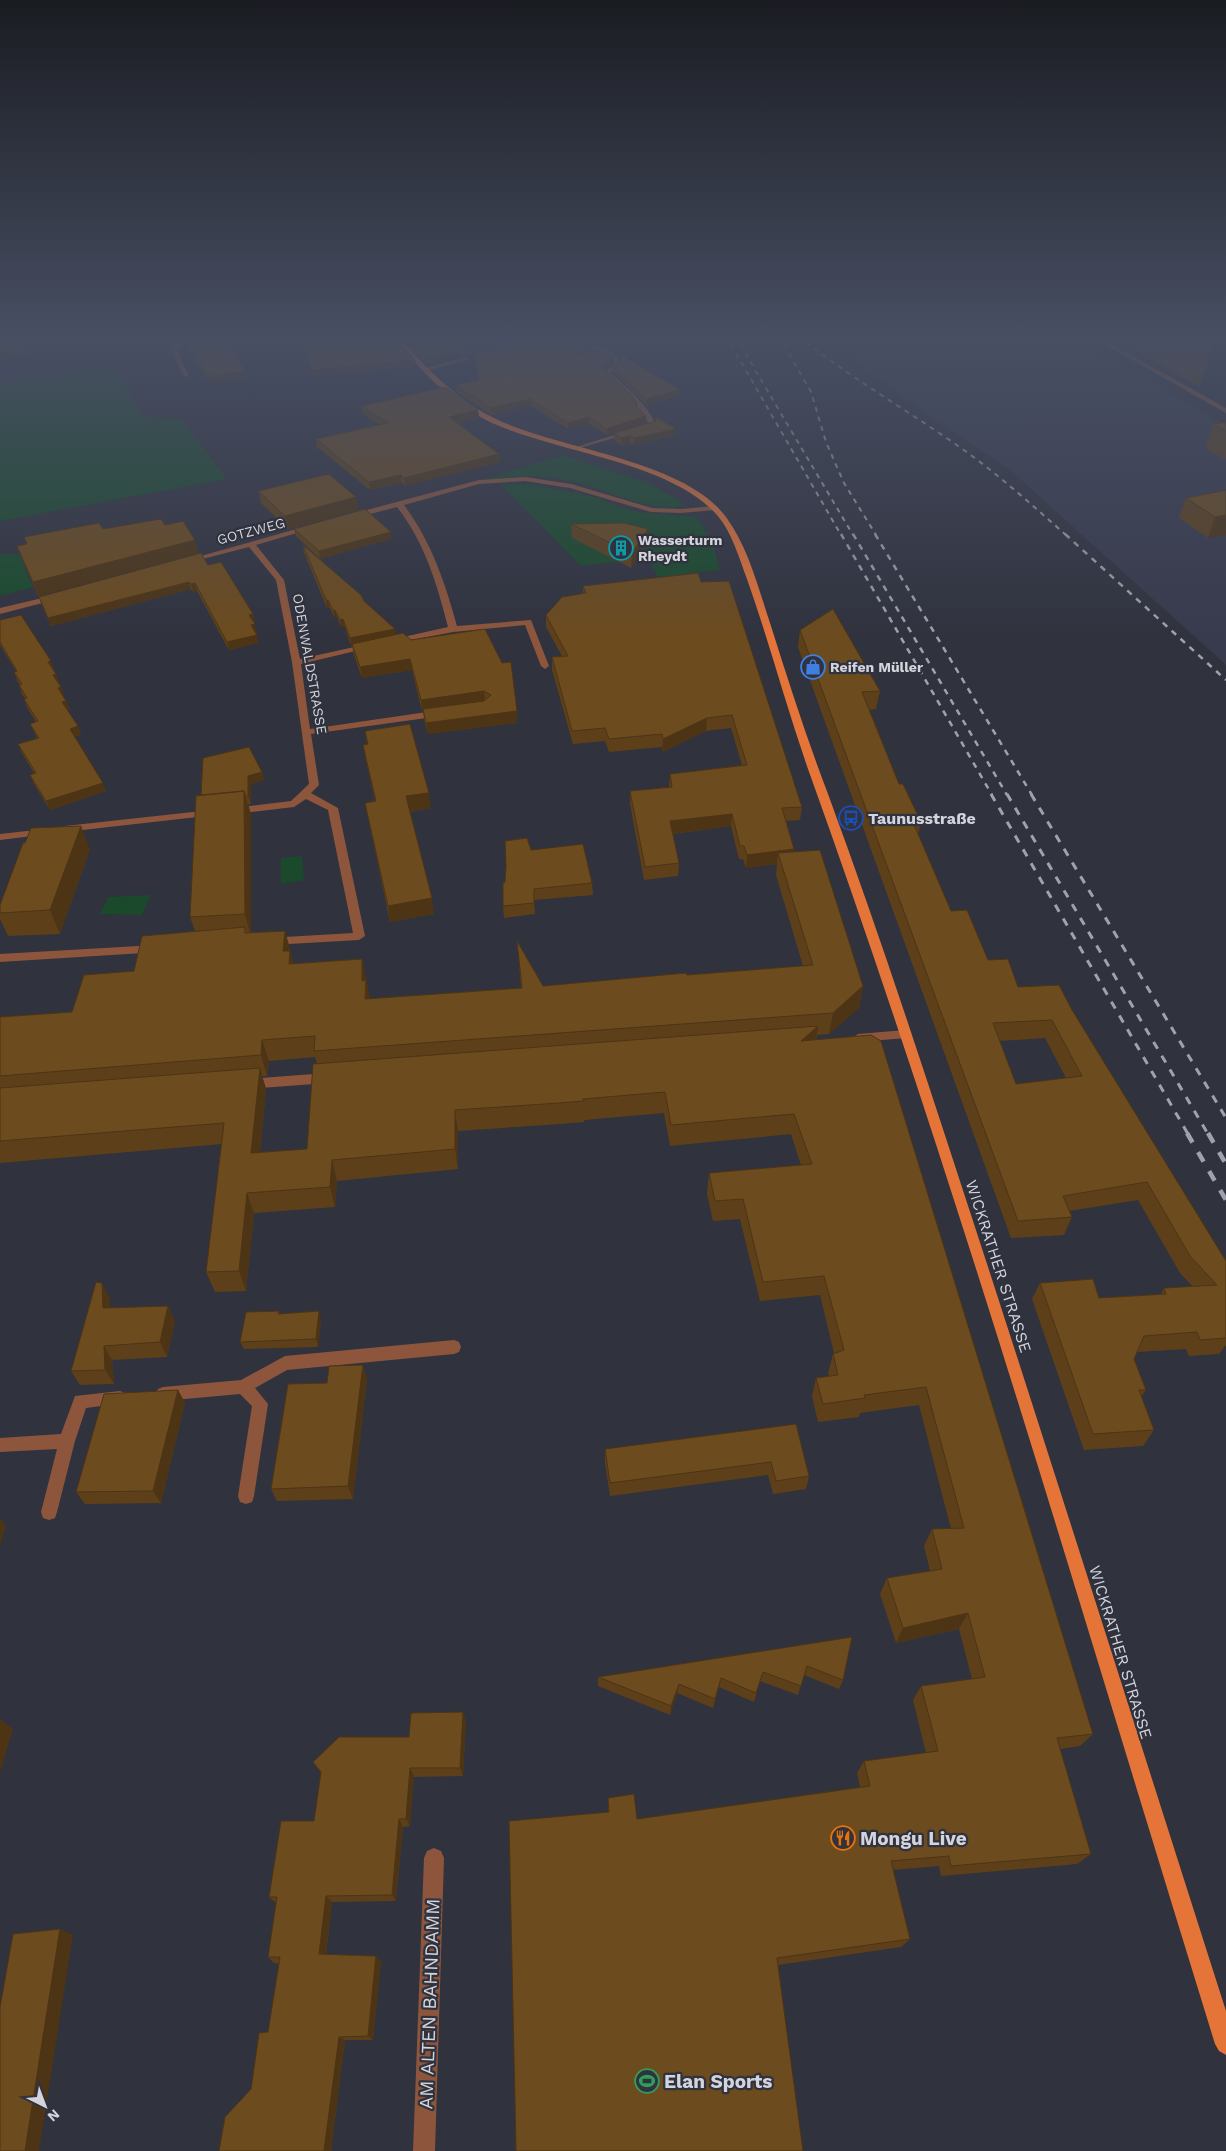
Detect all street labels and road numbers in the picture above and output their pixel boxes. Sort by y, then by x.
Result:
street label: GOTZWEG [215,514,287,548]
street label: ODENWALDSTRASSE [290,592,330,736]
street label: WICKRATHER STRASSE [962,1177,1035,1355]
street label: WICKRATHER STRASSE [1085,1563,1156,1741]
street label: AM ALTEN BAHNDAMM [414,1898,445,2110]

